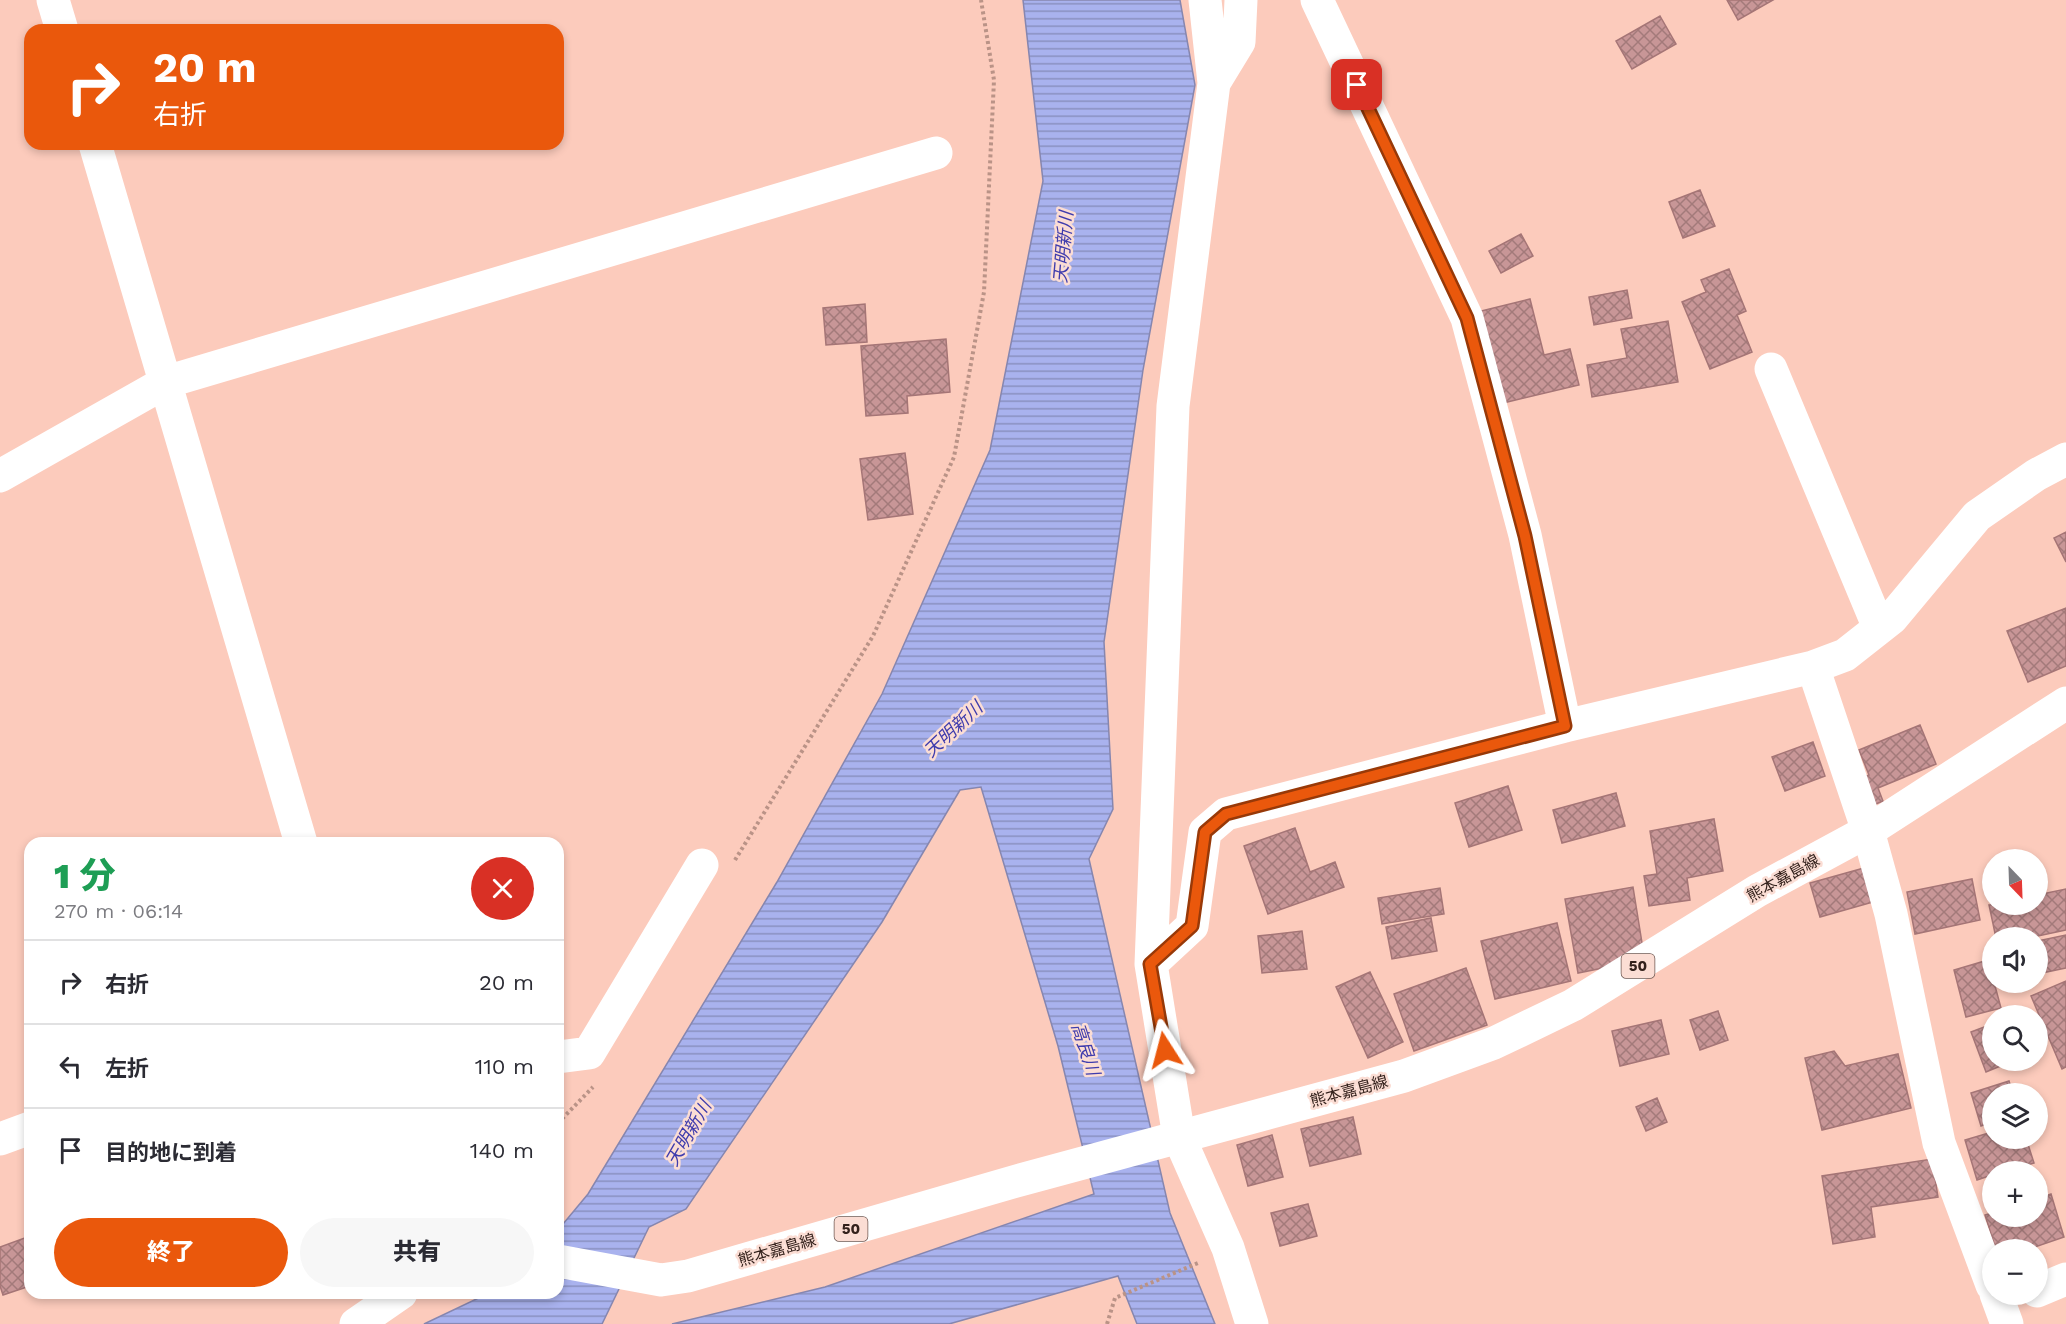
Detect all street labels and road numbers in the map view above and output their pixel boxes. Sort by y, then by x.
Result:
street label: 熊本嘉島線 [1743,850,1823,906]
road number: 50 [1622,954,1654,978]
street label: 熊本嘉島線 [1308,1071,1390,1111]
road number: 50 [834,1217,868,1241]
street label: 熊本嘉島線 [736,1230,818,1270]

